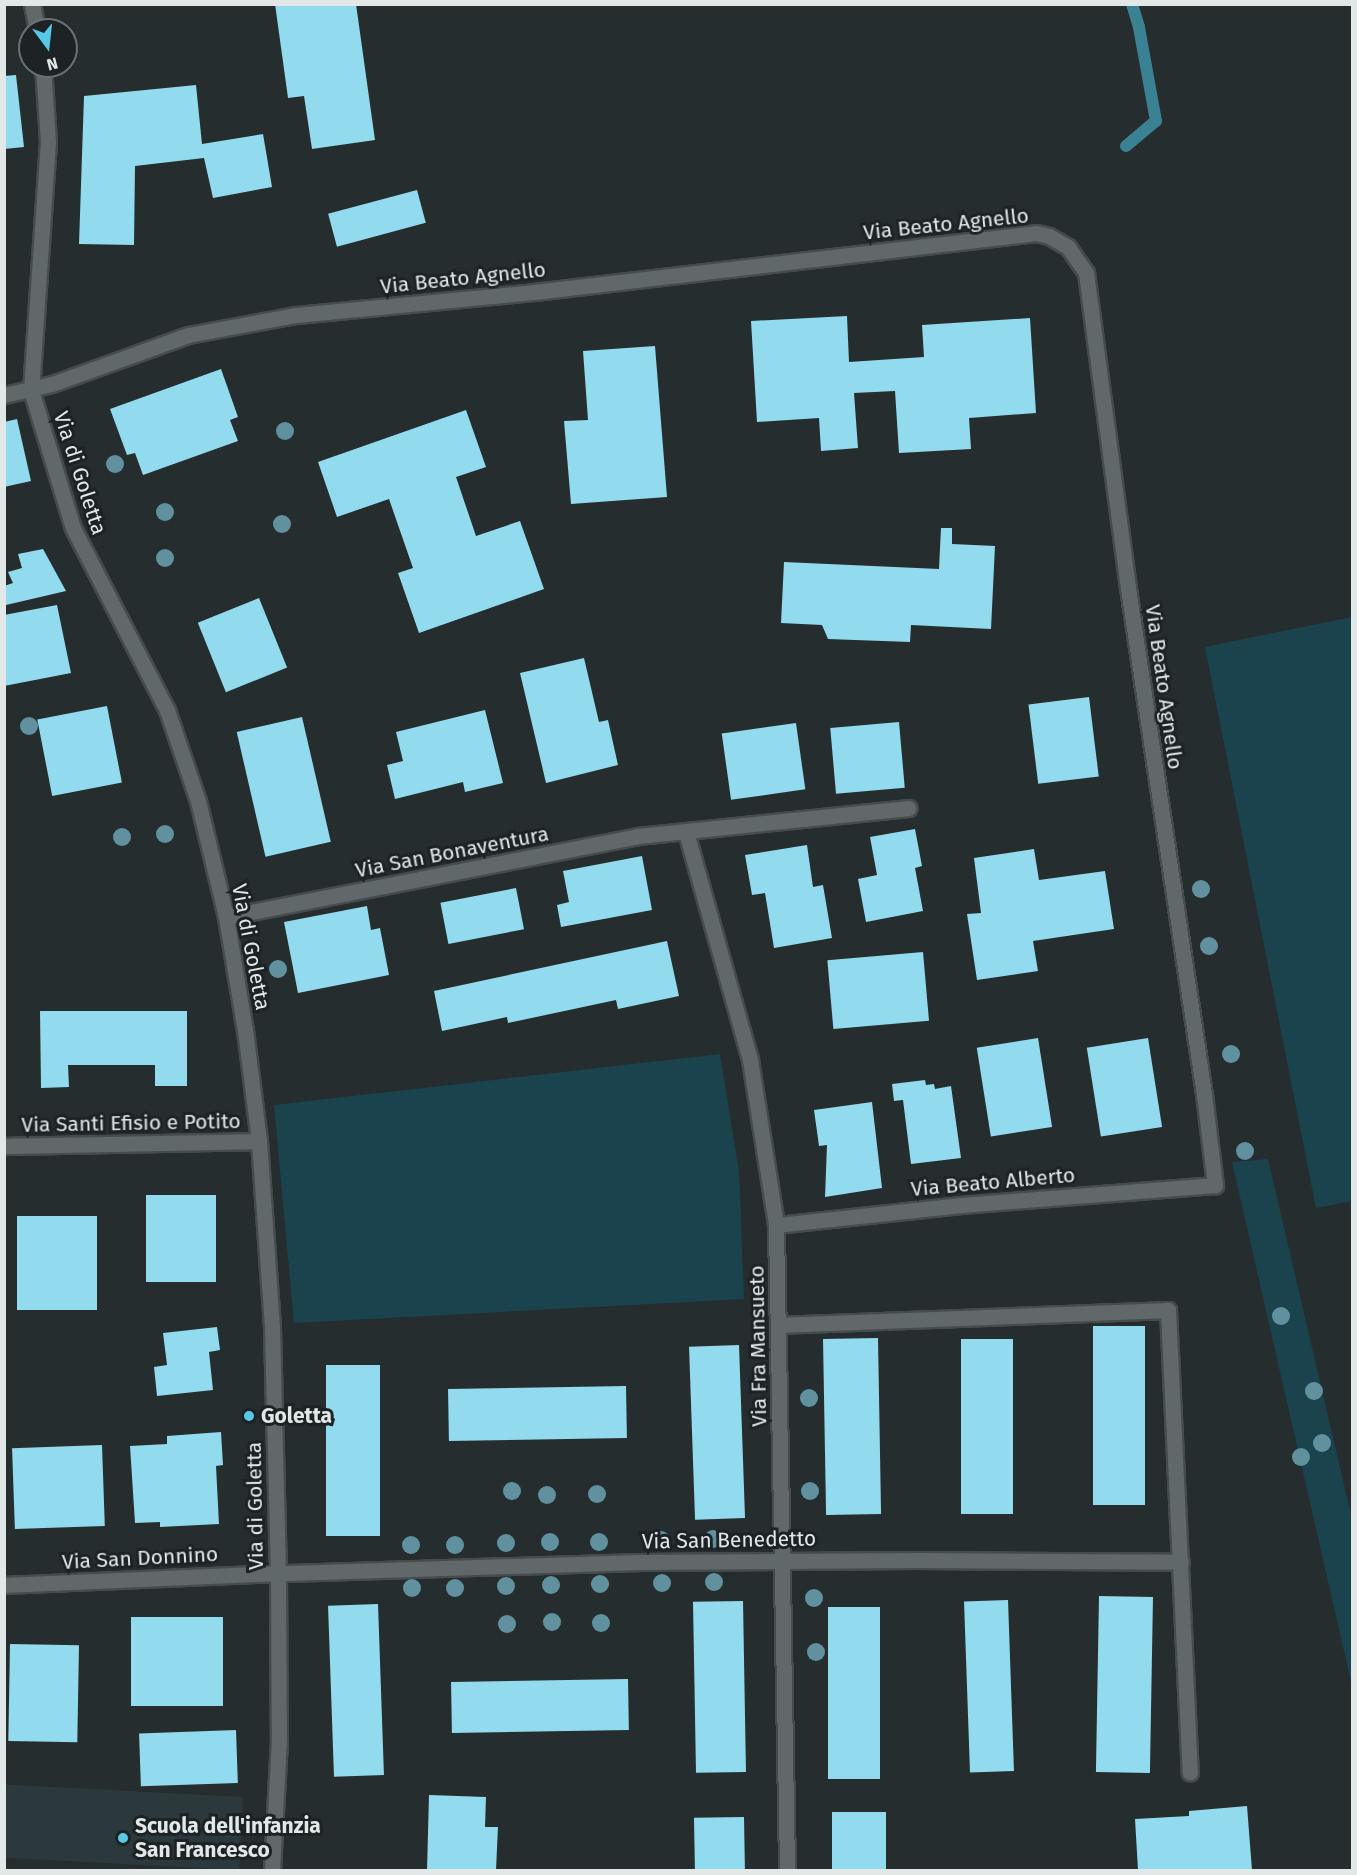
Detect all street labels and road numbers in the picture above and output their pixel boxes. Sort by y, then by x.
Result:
street label: Via Beato Agnello [862,203,1030,245]
street label: Via Beato Agnello [379,257,547,299]
street label: Via di Goletta [48,408,112,538]
street label: Via Beato Agnello [1140,603,1188,771]
street label: Via San Bonaventura [353,821,551,883]
street label: Via di Goletta [226,882,276,1012]
street label: Via Santi Efisio e Potito [21,1108,241,1138]
street label: Via Beato Alberto [910,1162,1076,1202]
street label: Via Fra Mansueto [744,1265,772,1427]
street label: Via di Goletta [241,1442,269,1570]
street label: Via San Benedetto [642,1526,816,1554]
street label: Via San Donnino [61,1541,219,1575]

